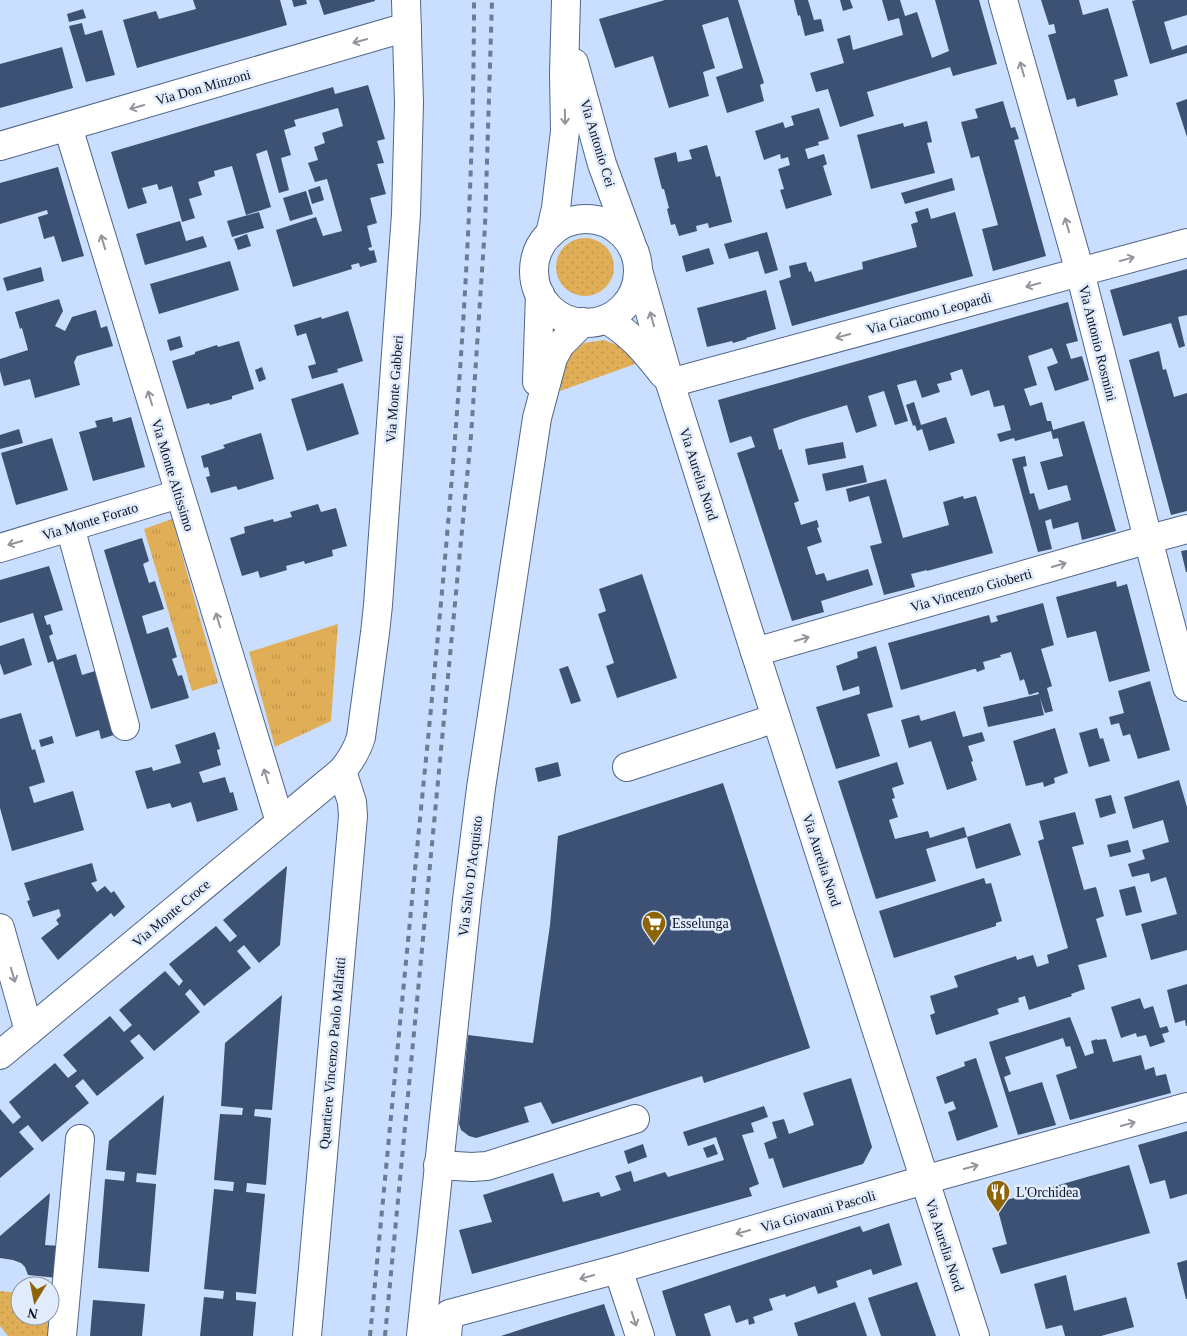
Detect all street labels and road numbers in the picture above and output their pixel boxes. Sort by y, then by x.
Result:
street label: Via Don Minzoni [154,67,252,108]
street label: Via Antonio Cei [577,97,618,189]
street label: Via Antonio Rosmini [1076,284,1119,403]
street label: Via Giacomo Leopardi [865,290,993,337]
street label: Via Monte Gabberi [383,335,406,443]
street label: Via Monte Altissimo [148,417,197,533]
street label: Via Aurelia Nord [677,426,721,522]
street label: Via Monte Forato [40,500,140,543]
street label: Via Vincenzo Gioberti [909,566,1034,615]
street label: Via Aurelia Nord [800,812,844,908]
street label: Via Salvo D'Acquisto [456,815,485,937]
street label: Via Monte Croce [130,877,213,950]
street label: Quartiere Vincenzo Paolo Malfatti [317,956,348,1150]
street label: Via Giovanni Pascoli [759,1188,877,1235]
street label: Via Aurelia Nord [923,1197,967,1293]

